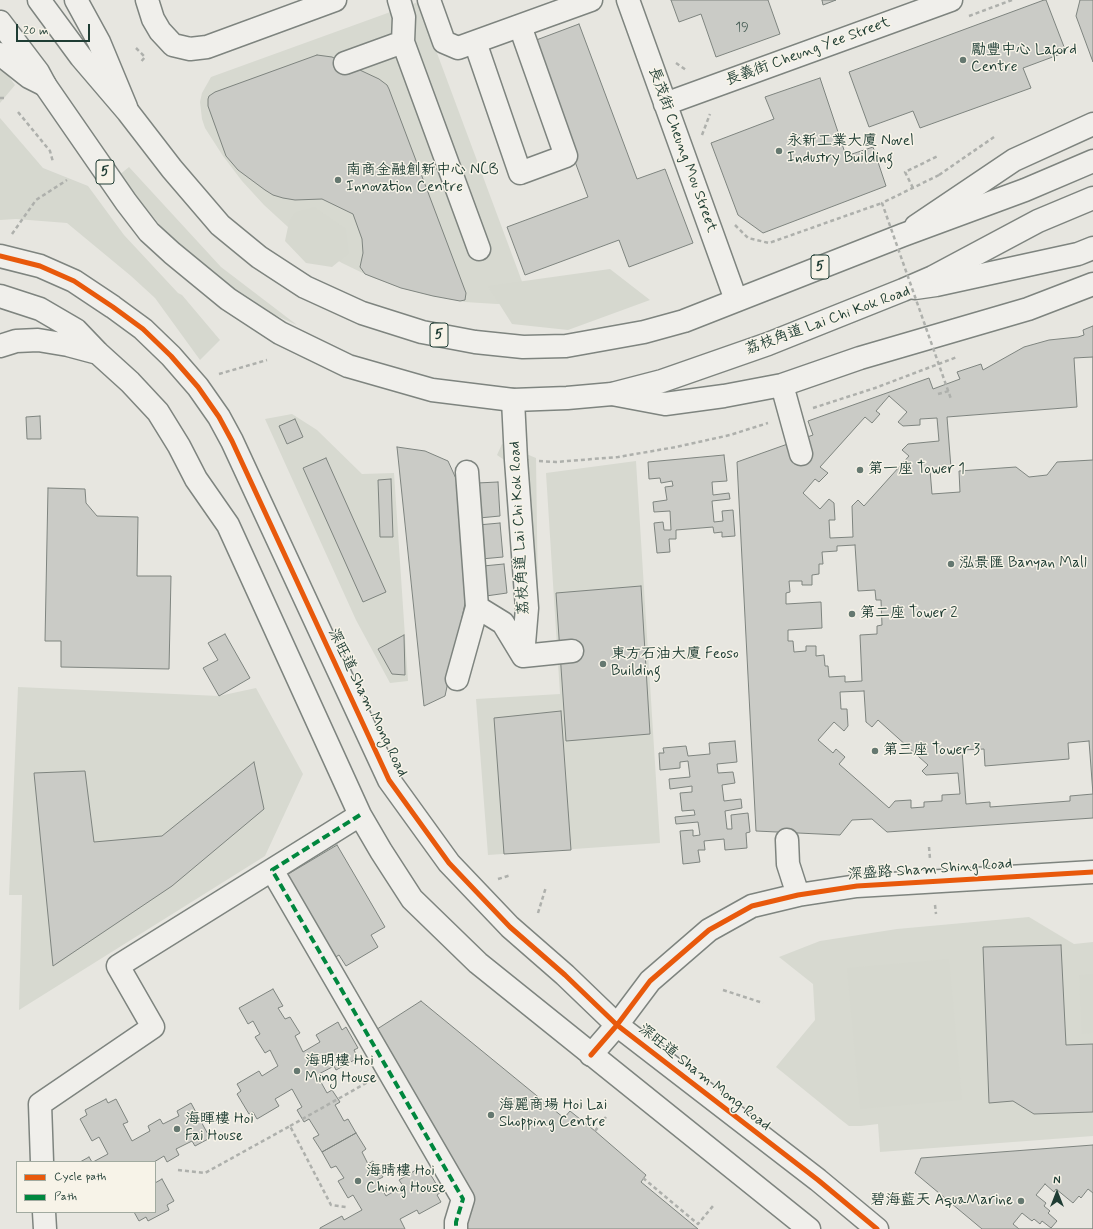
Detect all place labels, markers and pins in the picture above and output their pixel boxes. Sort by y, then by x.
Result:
place label: 勵豐中心 Laford Centre [971,42,1077,77]
marker: 勵豐中心 Laford Centre [958,55,968,65]
place label: 永新工業大廈 Novel Industry Building [787,133,914,168]
marker: 永新工業大廈 Novel Industry Building [774,146,784,156]
place label: 南商金融創新中心 NCB Innovation Centre [346,162,499,197]
marker: 南商金融創新中心 NCB Innovation Centre [333,175,343,185]
place label: 第一座 Tower 1 [868,461,965,479]
marker: 第一座 Tower 1 [855,465,865,475]
place label: 泓景匯 Banyan Mall [959,555,1087,573]
marker: 泓景匯 Banyan Mall [946,559,956,569]
place label: 第二座 Tower 2 [860,605,958,623]
marker: 第二座 Tower 2 [847,609,857,619]
place label: 東方石油大廈 Feoso Building [611,646,739,681]
marker: 東方石油大廈 Feoso Building [598,659,608,669]
place label: 第三座 Tower 3 [883,742,980,760]
marker: 第三座 Tower 3 [870,746,880,756]
place label: 海明樓 Hoi Ming House [305,1053,377,1088]
marker: 海明樓 Hoi Ming House [292,1066,302,1076]
place label: 海麗商場 Hoi Lai Shopping Centre [499,1097,607,1132]
marker: 海麗商場 Hoi Lai Shopping Centre [486,1110,496,1120]
place label: 海暉樓 Hoi Fai House [185,1111,254,1146]
marker: 海暉樓 Hoi Fai House [172,1124,182,1134]
place label: 海晴樓 Hoi Ching House [366,1163,446,1198]
marker: 海晴樓 Hoi Ching House [353,1176,363,1186]
place label: 碧海藍天 AquaMarine [870,1192,1013,1210]
marker: 碧海藍天 AquaMarine [1016,1196,1026,1206]

